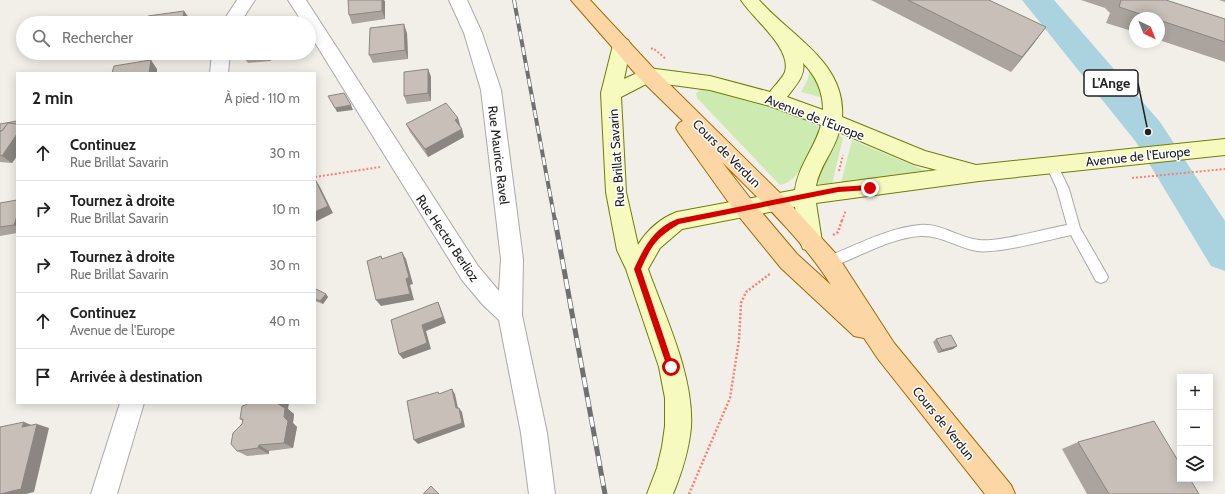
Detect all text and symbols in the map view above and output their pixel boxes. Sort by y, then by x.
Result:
north arrow [1129,12,1165,48]
search box [16,16,316,60]
icon: search [30,27,52,49]
text: Rechercher [62,29,133,47]
callout: L'Ange [1084,70,1138,96]
text: L'Ange [1092,74,1130,92]
text: 2 min [32,88,73,108]
text: À pied · 110 m [224,90,300,106]
street label: Avenue de l'Europe [763,91,867,143]
street label: Rue Maurice Ravel [485,105,513,205]
street label: Rue Brillat Savarin [605,108,627,208]
street label: Cours de Verdun [690,116,764,190]
text: Continuez [70,136,136,154]
icon: ahead [32,142,54,164]
street label: Avenue de l'Europe [1085,143,1191,169]
text: 30 m [270,145,300,161]
text: Rue Brillat Savarin [70,154,168,170]
route end [861,179,879,197]
street label: Rue Hector Berlioz [413,191,483,285]
text: Tournez à droite [70,192,175,210]
icon: right [32,198,54,220]
text: 10 m [272,201,300,217]
text: Rue Brillat Savarin [70,210,168,226]
text: Tournez à droite [70,248,175,266]
icon: right [32,254,54,276]
text: 30 m [270,257,300,273]
text: Rue Brillat Savarin [70,266,168,282]
text: Continuez [70,304,136,322]
icon: ahead [32,310,54,332]
text: 40 m [269,313,300,329]
text: Avenue de l'Europe [70,322,175,338]
route start [662,358,680,376]
icon: arrive [32,366,54,388]
text: Arrivée à destination [70,368,202,386]
map controls [1177,374,1213,482]
button: + [1177,374,1213,410]
street label: Cours de Verdun [909,383,979,463]
button: − [1177,410,1213,446]
button: layers [1177,446,1213,482]

